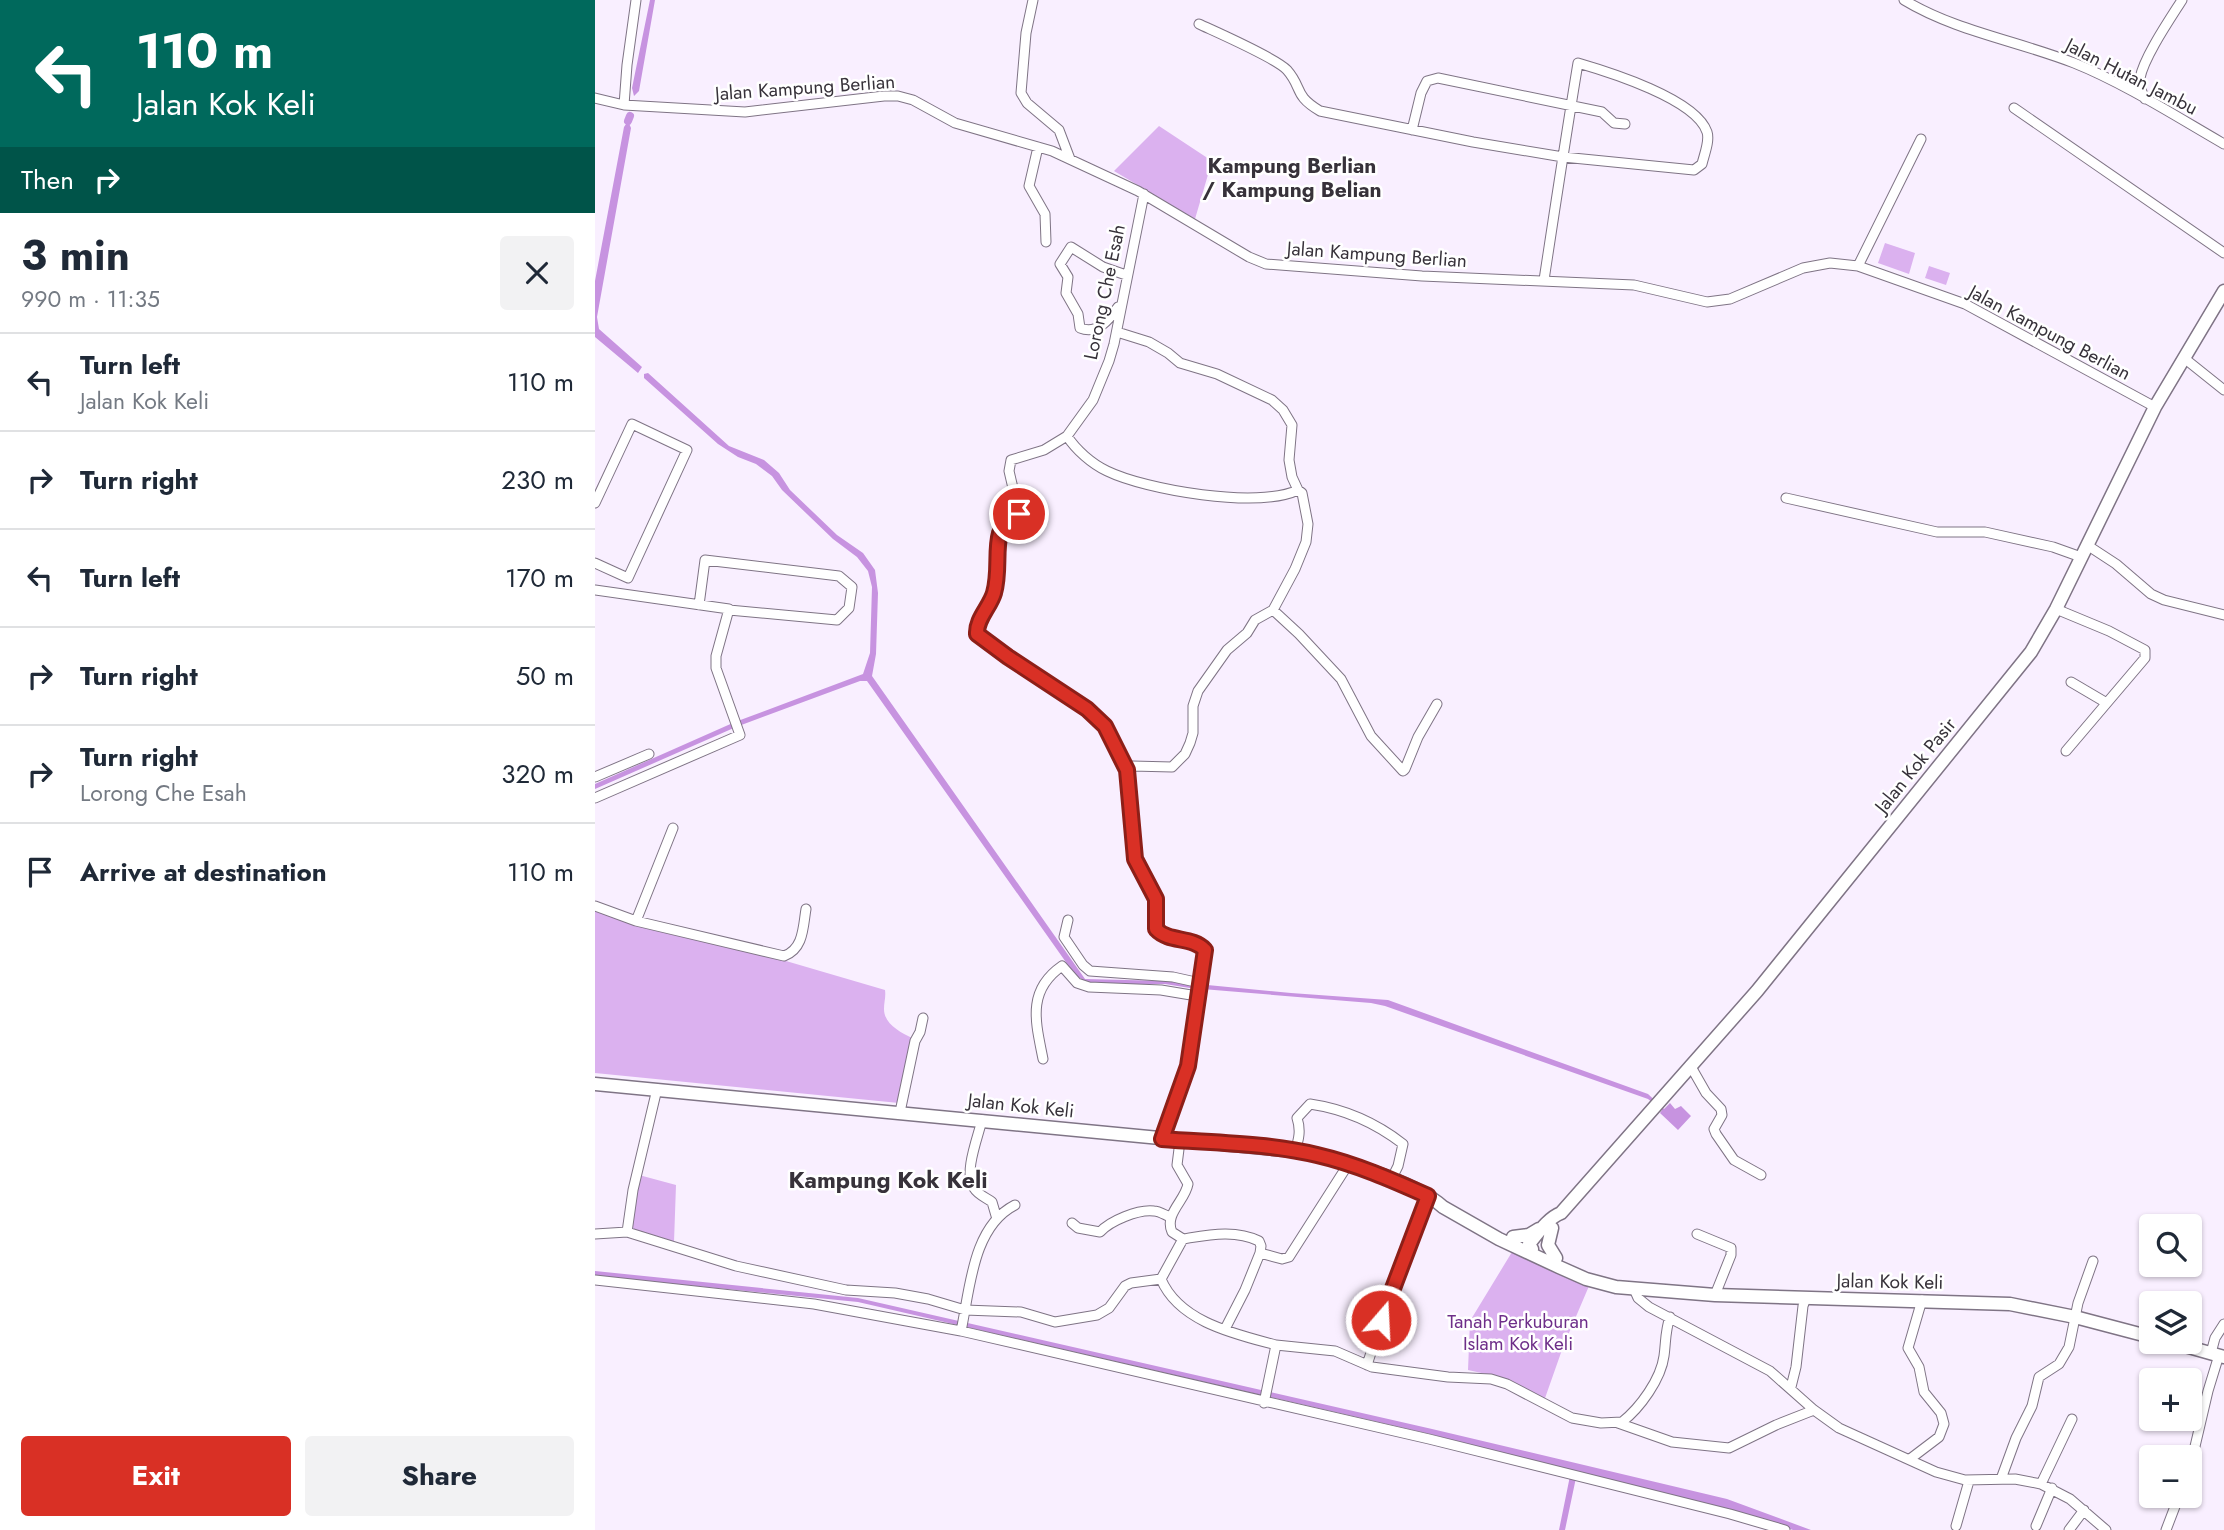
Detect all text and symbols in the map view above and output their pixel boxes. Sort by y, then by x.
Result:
text: 110 m [136,16,273,86]
icon: left [21,28,112,119]
street label: Jalan Hutan Jambu [2058,30,2203,121]
street label: Jalan Kampung Berlian [711,68,896,107]
text: Jalan Kok Keli [136,81,316,127]
district label: Kampung Berlian / Kampung Belian [1202,151,1382,205]
text: Then [21,161,74,199]
icon: right [88,161,126,199]
street label: Lorong Che Esah [1077,222,1132,362]
text: 3 min [21,225,130,286]
street label: Jalan Kampung Berlian [1283,235,1468,274]
button: close [500,236,574,310]
street label: Jalan Kampung Berlian [1961,277,2136,387]
text: 990 m · 11:35 [21,282,160,316]
text: Turn left [80,346,180,384]
icon: left [21,363,59,401]
text: 110 m [507,363,574,401]
text: Jalan Kok Keli [80,384,209,418]
icon: right [21,461,59,499]
text: Turn right [80,461,198,499]
text: 230 m [501,461,574,499]
pin [989,484,1049,544]
icon: arrive [1000,495,1038,533]
icon: left [21,559,59,597]
text: Turn left [80,559,180,597]
text: 170 m [505,559,574,597]
icon: right [21,657,59,695]
text: Turn right [80,657,198,695]
text: 50 m [516,657,574,695]
street label: Jalan Kok Pasir [1867,712,1963,821]
text: Turn right [80,738,198,776]
icon: right [21,755,59,793]
text: 320 m [501,755,574,793]
text: Lorong Che Esah [80,776,247,810]
icon: arrive [21,853,59,891]
text: Arrive at destination [80,853,327,891]
text: 110 m [507,853,574,891]
street label: Jalan Kok Keli [963,1086,1075,1125]
district label: Kampung Kok Keli [788,1163,988,1197]
map controls [2139,1214,2202,1508]
button: search [2139,1214,2202,1277]
street label: Jalan Kok Keli [1833,1267,1944,1296]
position arrow [1344,1283,1418,1357]
button: layers [2139,1291,2202,1354]
park label: Tanah Perkuburan Islam Kok Keli [1447,1308,1589,1357]
button: + [2139,1368,2202,1431]
button: Exit [21,1436,291,1516]
button: Share [305,1436,574,1516]
button: − [2139,1445,2202,1508]

